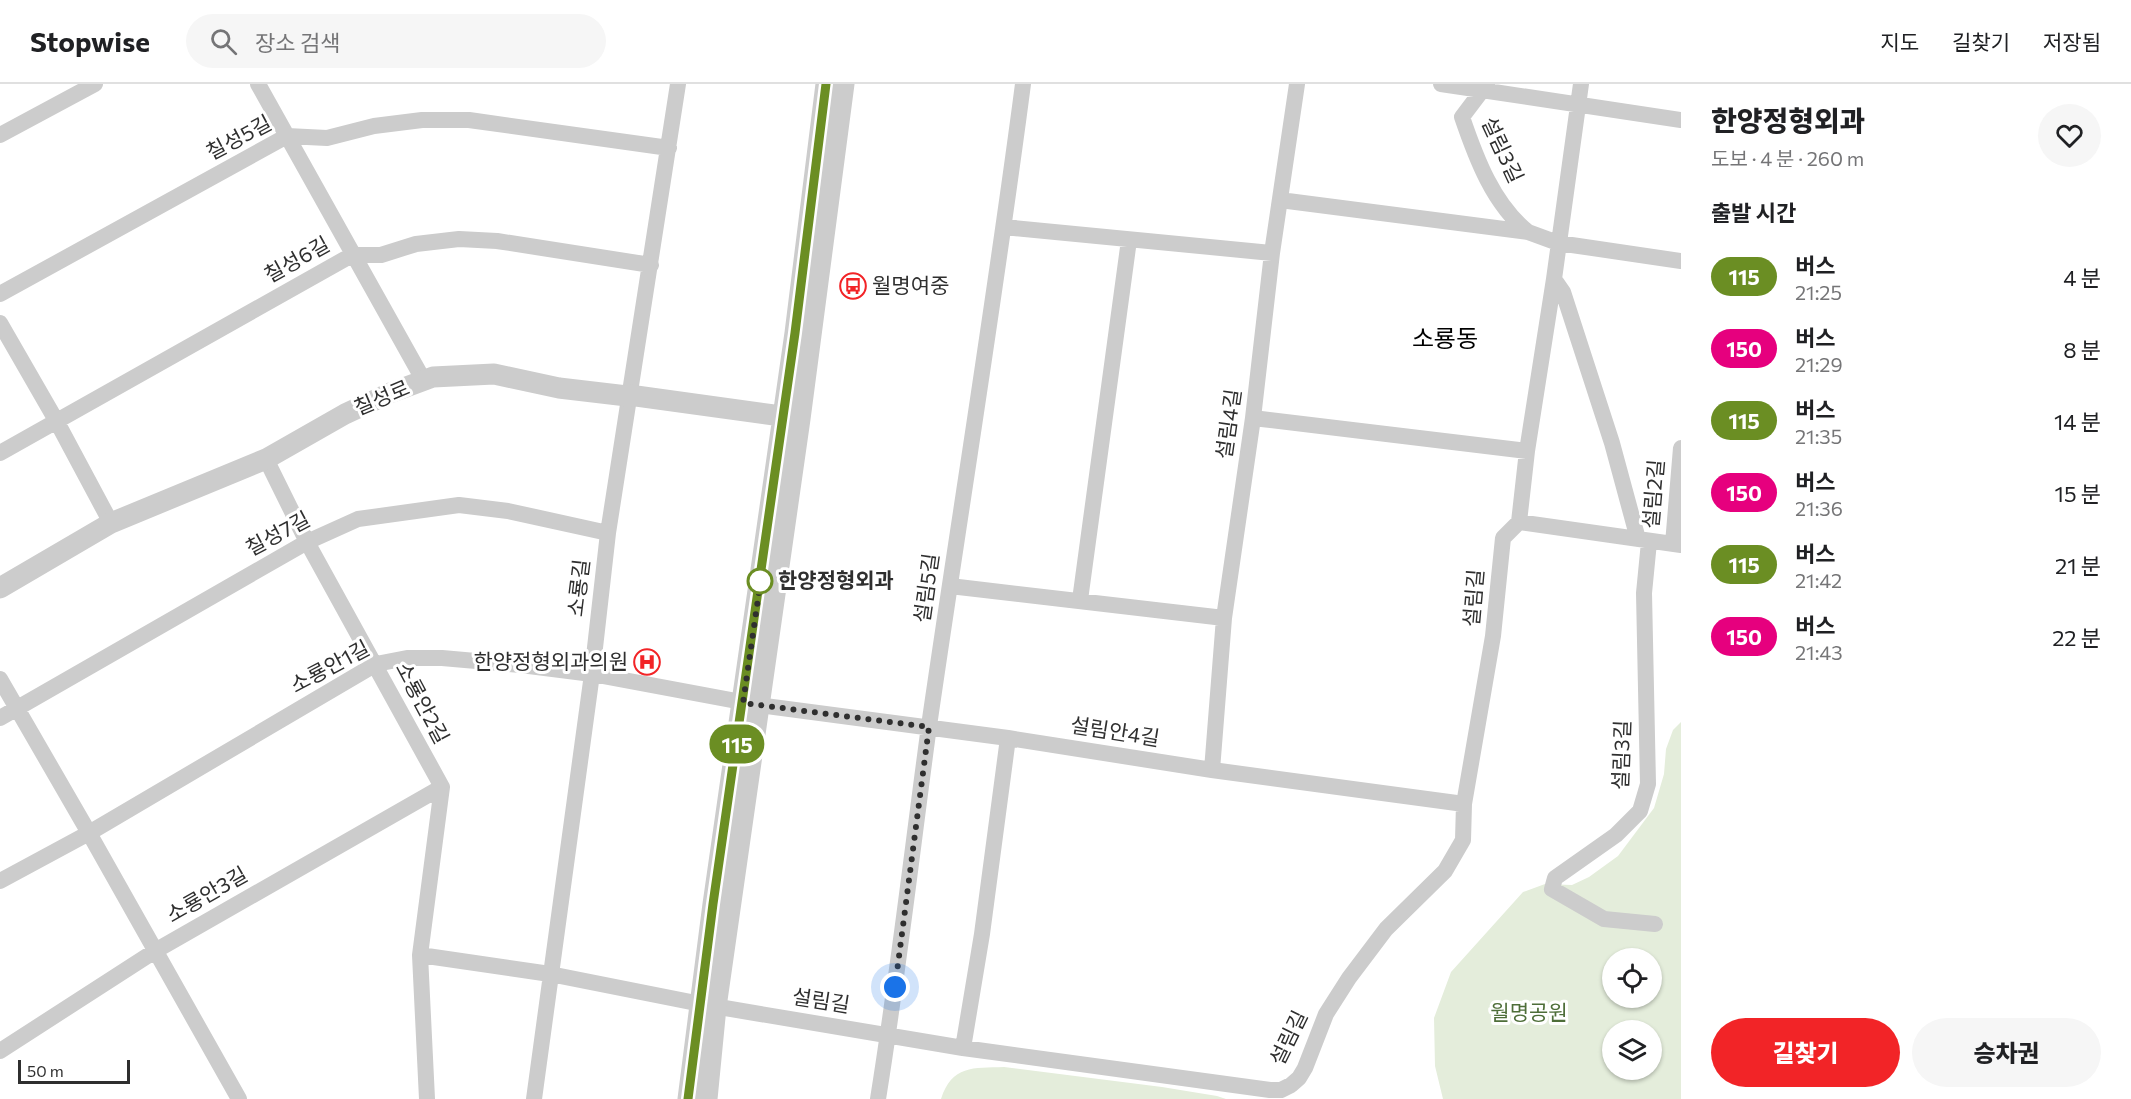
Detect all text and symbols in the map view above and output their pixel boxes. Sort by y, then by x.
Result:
search box [186,14,606,68]
text: Stopwise [30,24,150,58]
icon: search [207,25,240,58]
text: 장소 검색 [255,29,340,56]
text: 지도 [1880,29,1919,54]
text: 길찾기 [1952,29,2010,54]
text: 저장됨 [2043,29,2101,54]
text: 한양정형외과 [1711,103,1866,137]
button: heart [2038,104,2101,167]
street label: 칠성5길 [202,109,275,164]
street label: 설림3길 [1477,112,1529,186]
text: 도보 · 4 분 · 260 m [1711,146,1864,170]
text: 출발 시간 [1711,199,1796,226]
street label: 칠성6길 [259,231,333,287]
text: 버스 [1795,252,1835,279]
text: 115 [1728,264,1760,289]
text: 4 분 [2063,264,2101,291]
bus stop icon: 월명여중 [838,271,868,301]
place label: 월명여중 [872,272,949,297]
text: 21:25 [1795,280,1842,304]
district label: 소룡동 [1412,323,1478,352]
text: 버스 [1795,324,1835,351]
text: 150 [1726,336,1762,361]
text: 8 분 [2063,336,2101,363]
text: 21:29 [1795,352,1843,376]
street label: 칠성로 [350,374,413,419]
street label: 설림4길 [1210,387,1245,460]
text: 버스 [1795,396,1835,423]
text: 115 [1728,408,1760,433]
text: 14 분 [2054,408,2101,435]
text: 21:35 [1795,424,1842,448]
street label: 설림2길 [1637,458,1668,530]
text: 버스 [1795,468,1835,495]
text: 150 [1726,480,1762,505]
text: 15 분 [2055,480,2101,507]
text: 21:36 [1795,496,1843,520]
street label: 칠성7길 [241,505,314,560]
text: 버스 [1795,540,1835,567]
street label: 설림5길 [908,551,943,624]
text: 115 [1728,552,1760,577]
text: 21 분 [2055,552,2101,579]
street label: 소룡길 [562,558,593,618]
place label: 한양정형외과 [778,567,894,592]
marker: 한양정형외과 [747,568,773,594]
street label: 설림길 [1458,568,1487,628]
text: 21:42 [1795,568,1842,592]
text: 버스 [1795,612,1835,639]
text: 150 [1726,624,1762,649]
text: 22 분 [2052,624,2101,651]
street label: 소룡안1길 [285,634,373,697]
text: 21:43 [1795,640,1843,664]
hospital icon: 한양정형외과의원 [632,647,662,677]
place label: 한양정형외과의원 [473,648,628,673]
street label: 소룡안2길 [391,657,455,747]
street label: 설림안4길 [1069,711,1162,750]
street label: 설림3길 [1607,720,1634,790]
line badge: 115 [702,724,771,764]
text: 115 [721,732,753,757]
street label: 소룡안3길 [161,861,251,927]
map controls [1602,948,1662,1080]
button: locate [1602,948,1662,1008]
your location [880,972,910,1002]
street label: 설림길 [791,983,852,1016]
park label: 월명공원 [1490,999,1568,1024]
street label: 설림길 [1264,1006,1312,1069]
button: 길찾기 [1711,1018,1900,1087]
button: 승차권 [1912,1018,2101,1087]
button: layers [1602,1020,1662,1080]
scale bar [18,1057,130,1084]
text: 50 m [27,1061,64,1080]

